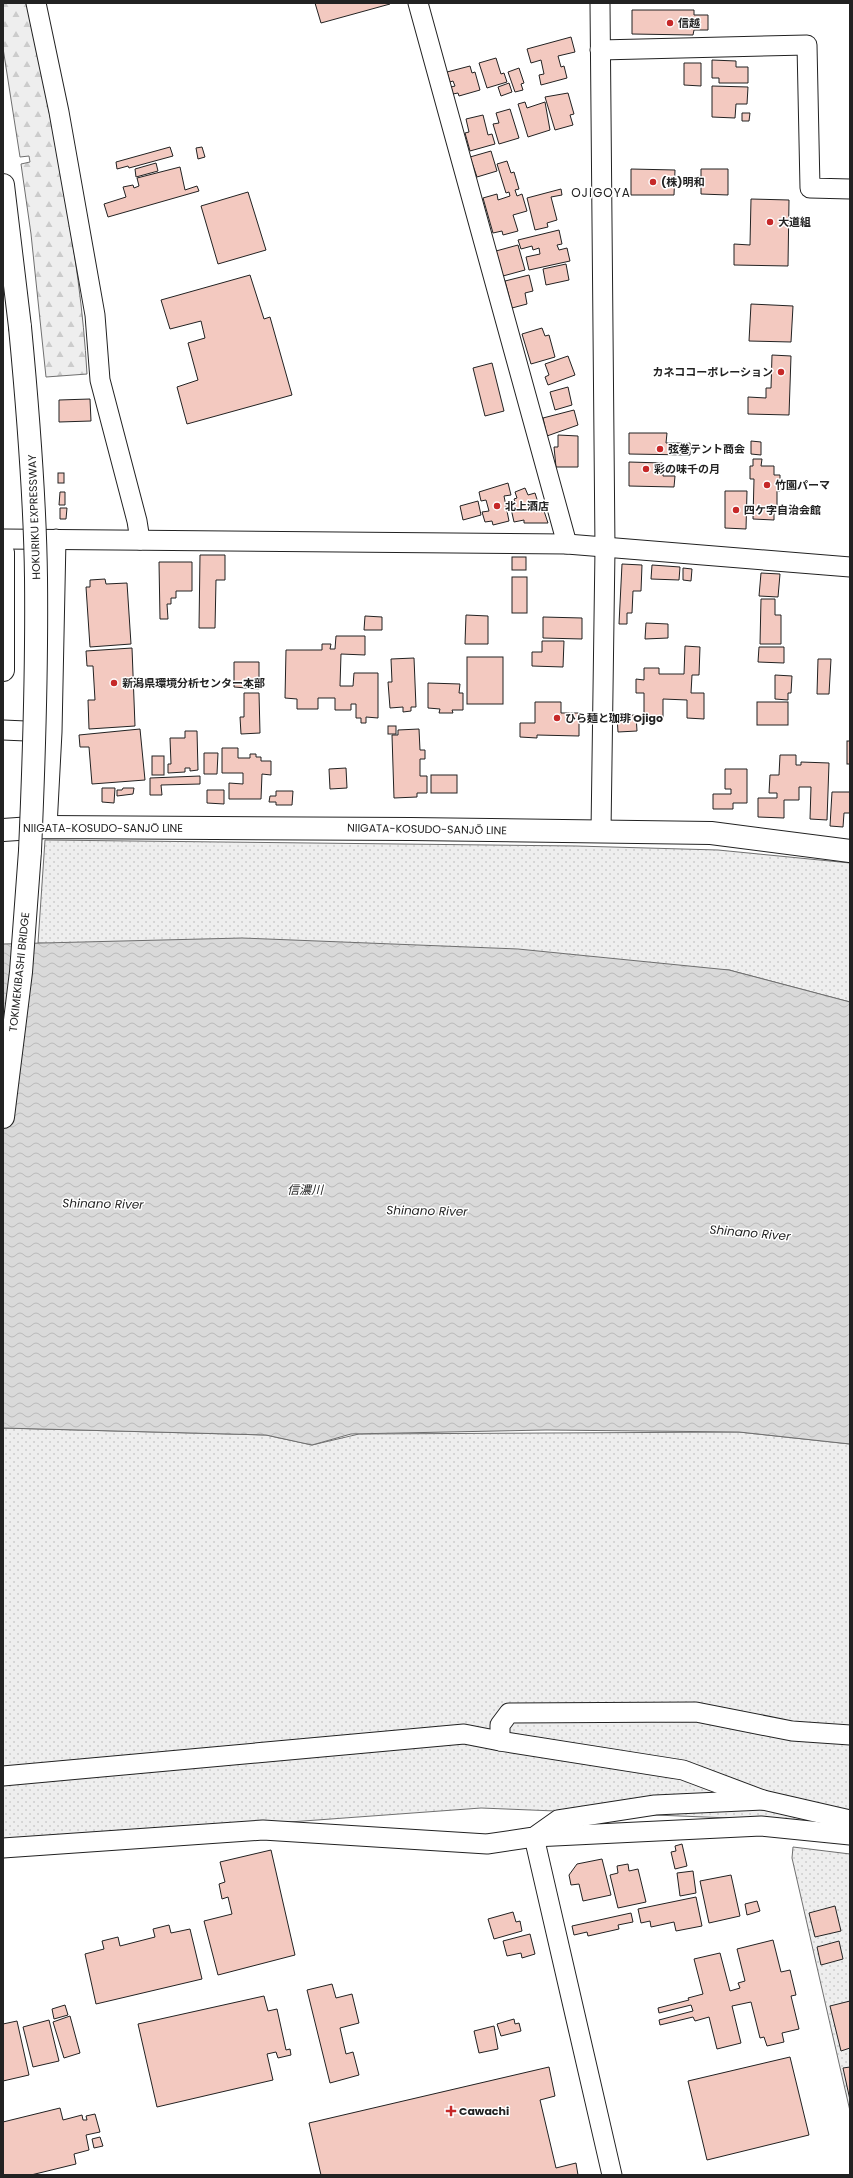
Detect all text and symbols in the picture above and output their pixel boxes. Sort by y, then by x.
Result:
place label: 信越 [678,15,700,31]
marker: 信越 [665,18,675,28]
place label: (株)明和 [661,174,705,190]
marker: (株)明和 [648,177,658,187]
district label: OJIGOYA [571,184,631,201]
place label: 大道組 [778,214,811,230]
marker: 大道組 [765,217,775,227]
place label: カネココーポレーション [652,364,773,380]
marker: カネココーポレーション [776,367,786,377]
place label: 弦巻テント商会 [668,441,745,457]
marker: 弦巻テント商会 [655,444,665,454]
street label: HOKURIKU EXPRESSWAY [24,454,44,580]
place label: 彩の味千の月 [654,461,720,477]
marker: 彩の味千の月 [641,464,651,474]
place label: 竹園パーマ [775,477,830,493]
marker: 竹園パーマ [762,480,772,490]
place label: 北上酒店 [505,498,549,514]
marker: 北上酒店 [492,501,502,511]
place label: 四ケ字自治会館 [744,502,821,518]
marker: 四ケ字自治会館 [731,505,741,515]
place label: 新潟県環境分析センター本部 [122,675,265,691]
marker: 新潟県環境分析センター本部 [109,678,119,688]
place label: ひら麺と珈琲 Ojigo [565,710,663,726]
marker: ひら麺と珈琲 Ojigo [552,713,562,723]
street label: NIIGATA-KOSUDO-SANJŌ LINE [23,820,183,836]
street label: NIIGATA-KOSUDO-SANJŌ LINE [347,820,507,838]
street label: TOKIMEKIBASHI BRIDGE [5,911,33,1033]
water label: 信濃川 [287,1181,325,1198]
water label: Shinano River [62,1194,144,1213]
water label: Shinano River [386,1201,468,1220]
water label: Shinano River [709,1220,792,1245]
place label: Cawachi [459,2103,509,2119]
marker: Cawachi [446,2106,456,2116]

